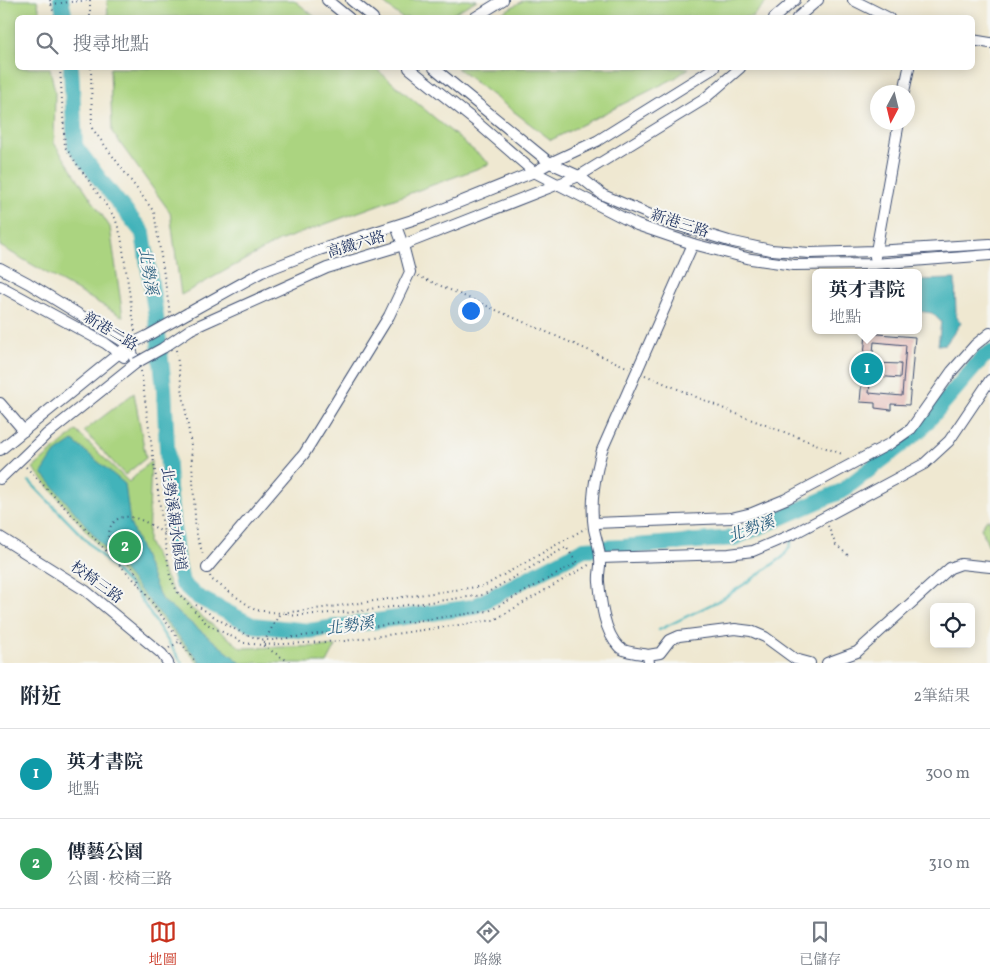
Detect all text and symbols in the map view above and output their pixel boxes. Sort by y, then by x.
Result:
search box [15,15,975,70]
icon: search [33,29,61,57]
text: 搜尋地點 [73,32,149,58]
north arrow [870,85,915,130]
street label: 新港三路 [648,205,711,244]
street label: 高鐵六路 [325,227,388,264]
water label: 北勢溪 [132,246,162,299]
popup [812,269,922,334]
text: 英才書院 [829,278,905,304]
your location [458,298,484,324]
text: 地點 [829,307,861,329]
street label: 新港二路 [79,308,141,357]
pin: 1 [851,350,883,388]
street label: 北勢溪親水廊道 [155,466,190,573]
water label: 北勢溪 [725,511,780,548]
pin: 2 [109,528,141,566]
street label: 校椅三路 [66,557,127,609]
map controls [930,603,975,648]
button: locate [930,603,975,648]
water label: 北勢溪 [325,612,378,641]
text: 附近 [20,683,62,712]
text: 2筆結果 [913,686,970,708]
text: 英才書院 [67,750,143,776]
text: 1 [33,763,39,785]
text: 300 m [925,763,970,785]
text: 地點 [67,779,99,801]
text: 傳藝公園 [67,840,143,866]
text: 2 [32,853,40,875]
text: 310 m [929,853,970,875]
text: 公園 · 校椅三路 [67,869,173,891]
tab: 地圖 [149,918,177,970]
tab: 路線 [474,918,502,970]
tab: 已儲存 [799,918,841,970]

